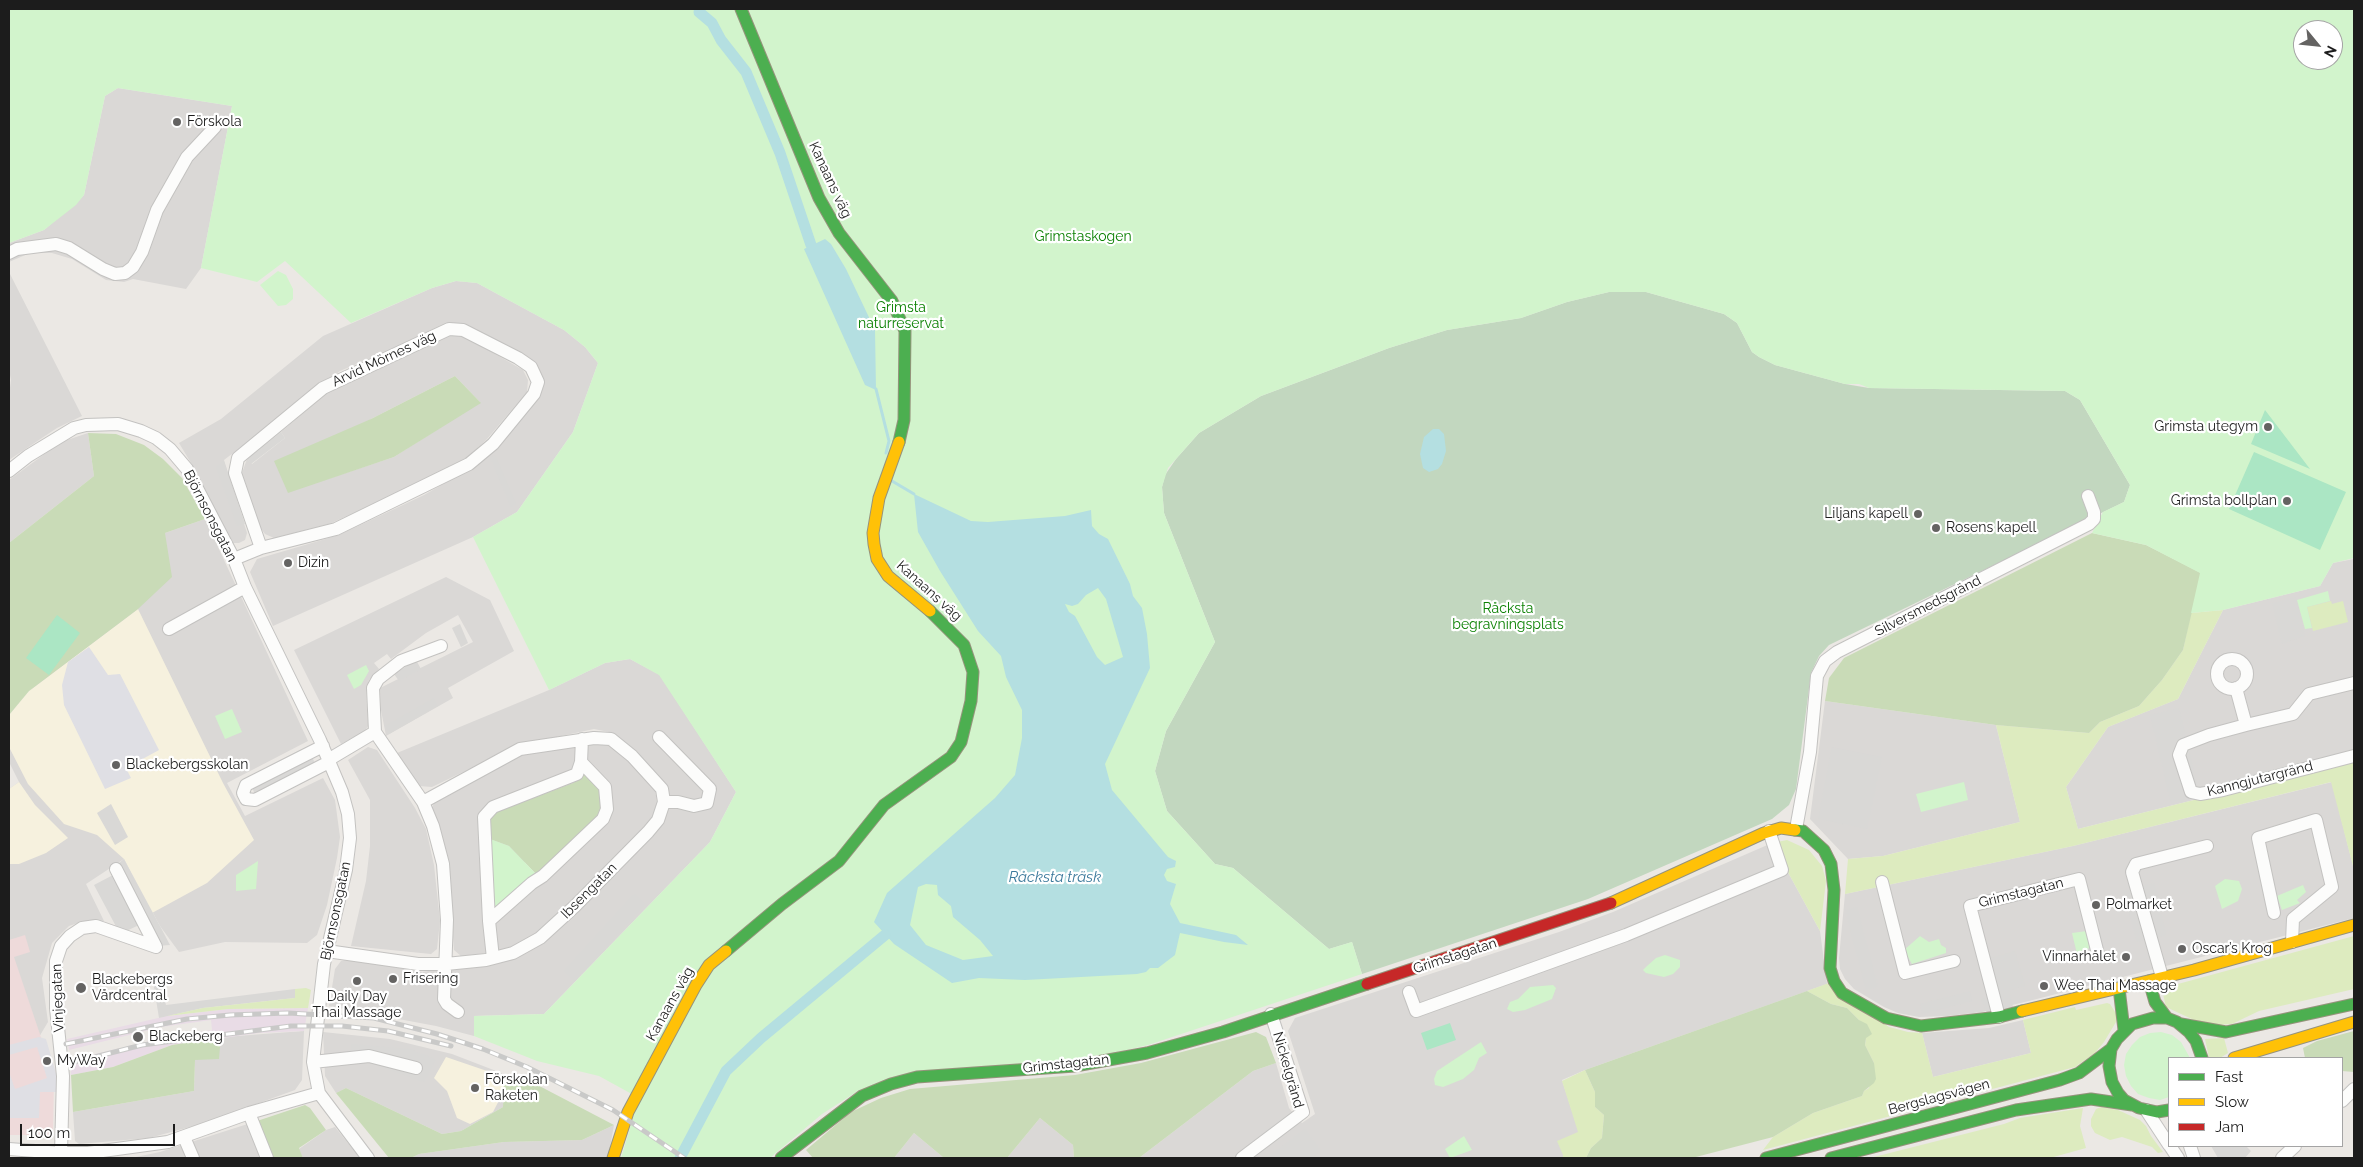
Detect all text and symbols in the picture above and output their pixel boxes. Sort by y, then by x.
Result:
north arrow [2293,20,2343,70]
text: N [2321,43,2340,60]
place label: Förskola [187,114,242,130]
marker: Förskola [171,116,183,128]
street label: Kanaans väg [805,139,855,221]
park label: Grimstaskogen [1034,229,1132,245]
park label: Grimsta naturreservat [858,300,944,332]
street label: Arvid Mörnes väg [329,328,439,390]
place label: Grimsta utegym [2154,419,2258,435]
marker: Grimsta utegym [2262,421,2274,433]
street label: Björnsonsgatan [180,467,240,565]
place label: Grimsta bollplan [2171,493,2277,509]
marker: Grimsta bollplan [2281,495,2293,507]
place label: Liljans kapell [1824,506,1908,522]
marker: Liljans kapell [1912,508,1924,520]
place label: Rosens kapell [1946,520,2036,536]
marker: Rosens kapell [1930,522,1942,534]
place label: Dizin [298,555,329,571]
marker: Dizin [282,557,294,569]
street label: Kanaans väg [893,557,965,625]
street label: Silversmedsgränd [1872,572,1984,640]
park label: Råcksta begravningsplats [1452,601,1564,634]
place label: Blackebergsskolan [126,757,248,773]
street label: Kanngjutargränd [2205,758,2315,800]
marker: Blackebergsskolan [110,759,122,771]
street label: Björnsonsgatan [317,860,355,962]
street label: Ibsengatan [558,860,620,922]
water label: Råcksta träsk [1009,868,1101,886]
street label: Grimstagatan [1977,874,2065,912]
place label: Polmarket [2106,897,2172,913]
marker: Polmarket [2090,899,2102,911]
street label: Grimstagatan [1411,935,1499,977]
place label: Oscar’s Krog [2192,941,2272,957]
marker: Oscar’s Krog [2176,943,2188,955]
place label: Vinnarhålet [2042,949,2116,965]
marker: Vinnarhålet [2120,951,2132,963]
street label: Vinjegatan [48,963,68,1033]
street label: Kanaans väg [643,964,697,1044]
place label: Frisering [403,971,458,987]
place label: Blackebergs Vårdcentral [92,972,173,1004]
marker: Frisering [387,973,399,985]
marker: Daily Day Thai Massage [351,975,363,987]
place label: Wee Thai Massage [2054,978,2177,994]
marker: Wee Thai Massage [2038,980,2050,992]
marker: Blackebergs Vårdcentral [74,981,88,995]
place label: Daily Day Thai Massage [313,989,401,1022]
place label: Blackeberg [149,1029,223,1045]
marker: Blackeberg [131,1030,145,1044]
street label: Nickelgränd [1269,1030,1307,1110]
street label: Grimstagatan [1022,1051,1110,1077]
place label: MyWay [57,1053,106,1069]
marker: MyWay [41,1055,53,1067]
legend [2168,1057,2343,1147]
text: Fast [2215,1068,2243,1086]
place label: Förskolan Raketen [485,1072,548,1104]
street label: Bergslagsvägen [1886,1075,1992,1119]
marker: Förskolan Raketen [469,1082,481,1094]
text: Slow [2215,1093,2249,1111]
scale bar [22,1114,178,1146]
text: Jam [2215,1118,2244,1136]
text: 100 m [28,1124,70,1142]

